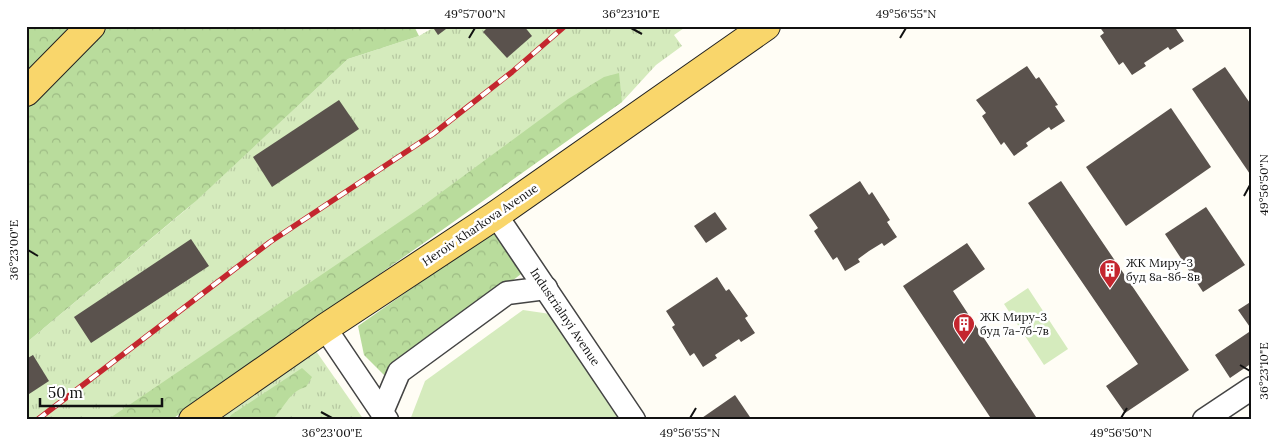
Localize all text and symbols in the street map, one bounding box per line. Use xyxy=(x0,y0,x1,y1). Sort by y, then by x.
text: 49°57'00"N xyxy=(444,6,506,21)
text: 36°23'10"E xyxy=(602,6,660,21)
text: 49°56'55"N xyxy=(876,6,936,21)
text: 49°56'50"N xyxy=(1256,154,1271,216)
street label: Heroiv Kharkova Avenue xyxy=(419,180,541,269)
text: 36°23'00"E xyxy=(6,220,21,280)
place label: ЖК Миру-3 буд 8а-8б-8в xyxy=(1126,255,1200,284)
building icon: ЖК Миру-3 буд 8а-8б-8в xyxy=(1098,258,1122,289)
street label: Industrialnyi Avenue xyxy=(527,265,604,369)
place label: ЖК Миру-3 буд 7а-7б-7в xyxy=(980,309,1049,338)
building icon: ЖК Миру-3 буд 7а-7б-7в xyxy=(952,312,976,343)
text: 36°23'10"E xyxy=(1256,342,1271,400)
scale bar xyxy=(40,376,162,408)
text: 50 m xyxy=(48,383,83,402)
text: 36°23'00"E xyxy=(302,425,362,440)
text: 49°56'55"N xyxy=(660,425,720,440)
text: 49°56'50"N xyxy=(1090,425,1152,440)

